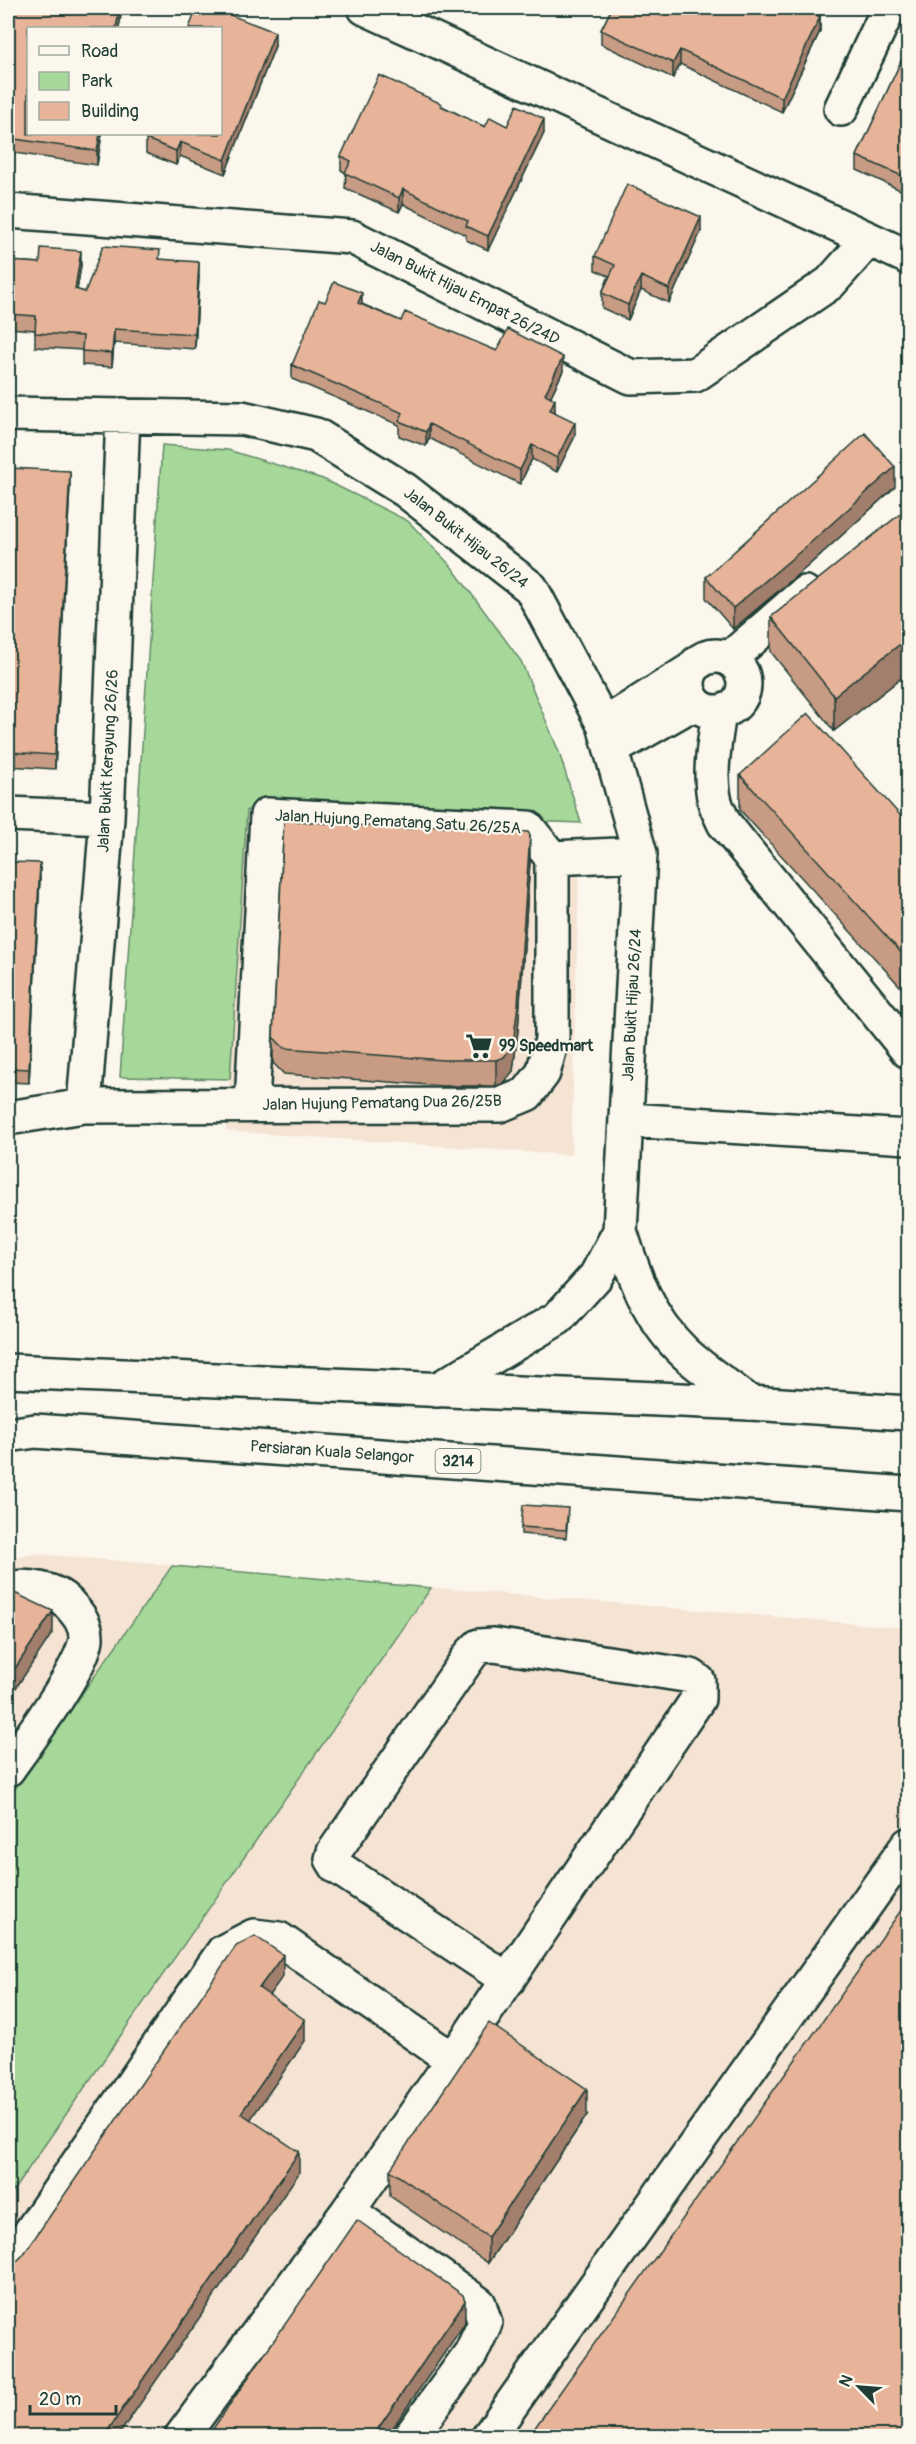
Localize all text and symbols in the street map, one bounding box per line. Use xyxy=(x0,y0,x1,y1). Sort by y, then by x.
legend xyxy=(27,27,222,135)
text: Road xyxy=(81,40,118,63)
text: Park xyxy=(81,70,113,93)
text: Building xyxy=(81,100,139,123)
street label: Jalan Bukit Hijau Empat 26/24D xyxy=(367,236,563,350)
street label: Jalan Bukit Hijau 26/24 xyxy=(400,483,532,593)
street label: Jalan Bukit Kerayung 26/26 xyxy=(93,669,123,853)
street label: Jalan Hujung Pematang Satu 26/25A xyxy=(274,806,522,838)
street label: Jalan Bukit Hijau 26/24 xyxy=(618,928,646,1082)
supermarket icon: 99 Speedmart xyxy=(464,1031,494,1061)
place label: 99 Speedmart xyxy=(499,1036,594,1056)
street label: Jalan Hujung Pematang Dua 26/25B xyxy=(262,1091,502,1115)
street label: Persiaran Kuala Selangor xyxy=(249,1436,415,1468)
road number: 3214 xyxy=(436,1449,480,1473)
north arrow xyxy=(829,2357,889,2417)
text: N xyxy=(835,2372,858,2390)
scale bar xyxy=(30,2378,116,2416)
text: 20 m xyxy=(39,2388,81,2411)

